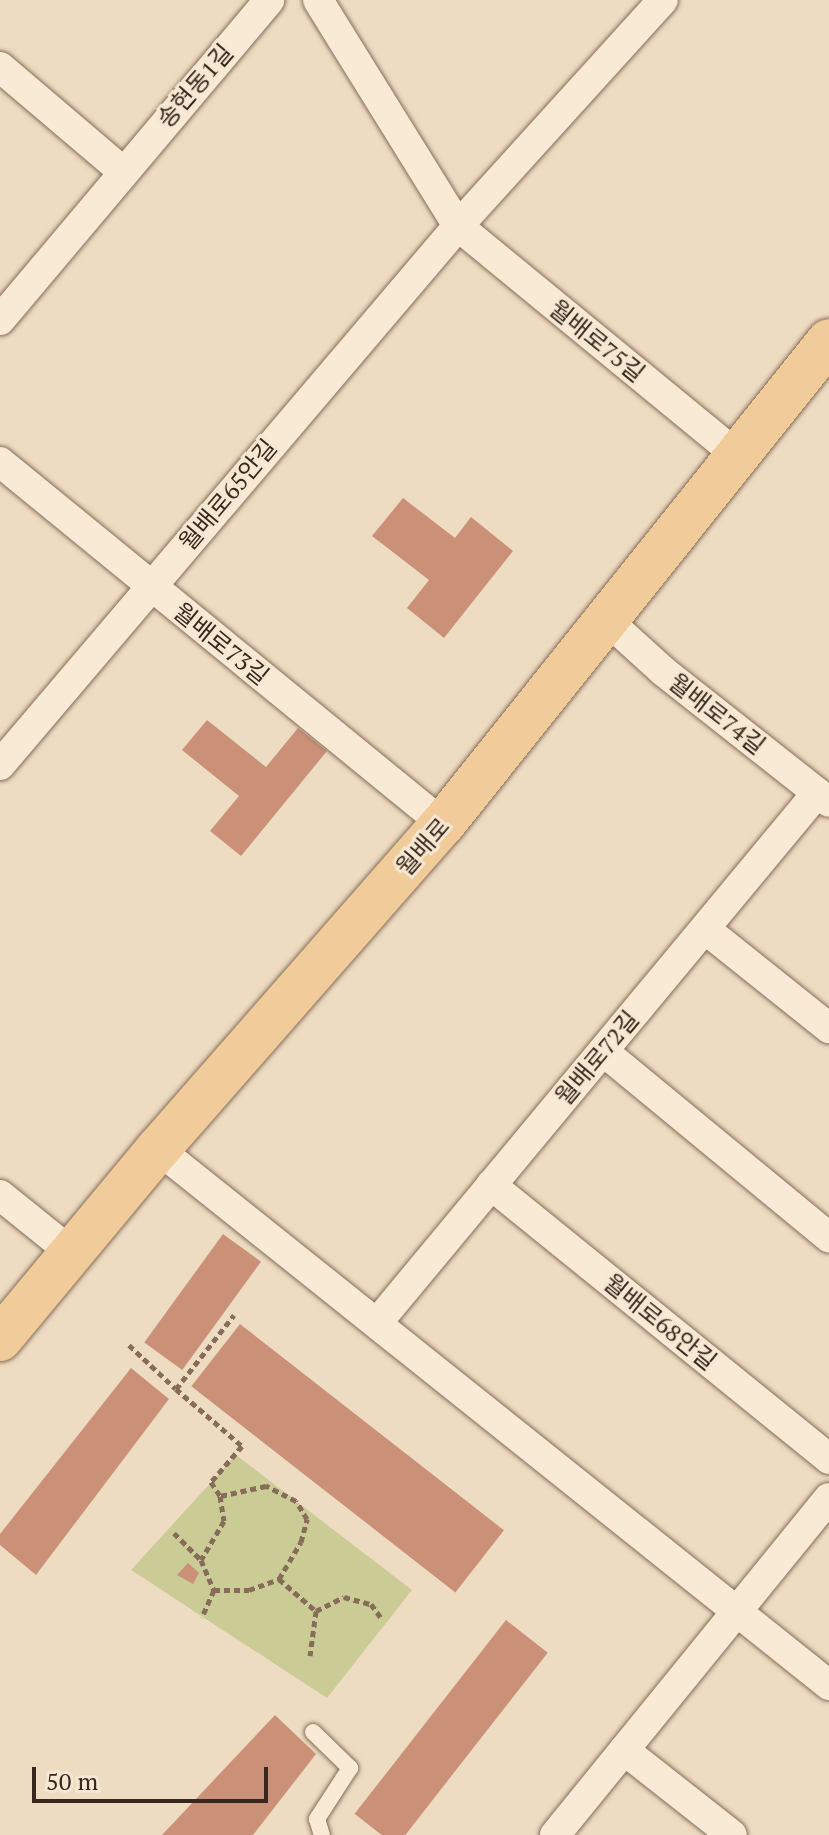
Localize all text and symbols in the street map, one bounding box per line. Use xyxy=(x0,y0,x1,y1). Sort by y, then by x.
street label: 송현동1길 xyxy=(151,38,239,134)
street label: 월배로75길 xyxy=(544,294,650,388)
street label: 월배로65안길 xyxy=(173,434,283,556)
street label: 월배로73길 xyxy=(168,597,274,691)
street label: 월배로74길 xyxy=(663,668,771,760)
street label: 월배로 xyxy=(390,813,456,881)
street label: 월배로72길 xyxy=(549,1005,645,1111)
street label: 월배로68안길 xyxy=(598,1268,722,1376)
scale bar xyxy=(36,1751,272,1801)
text: 50 m xyxy=(46,1765,98,1797)

